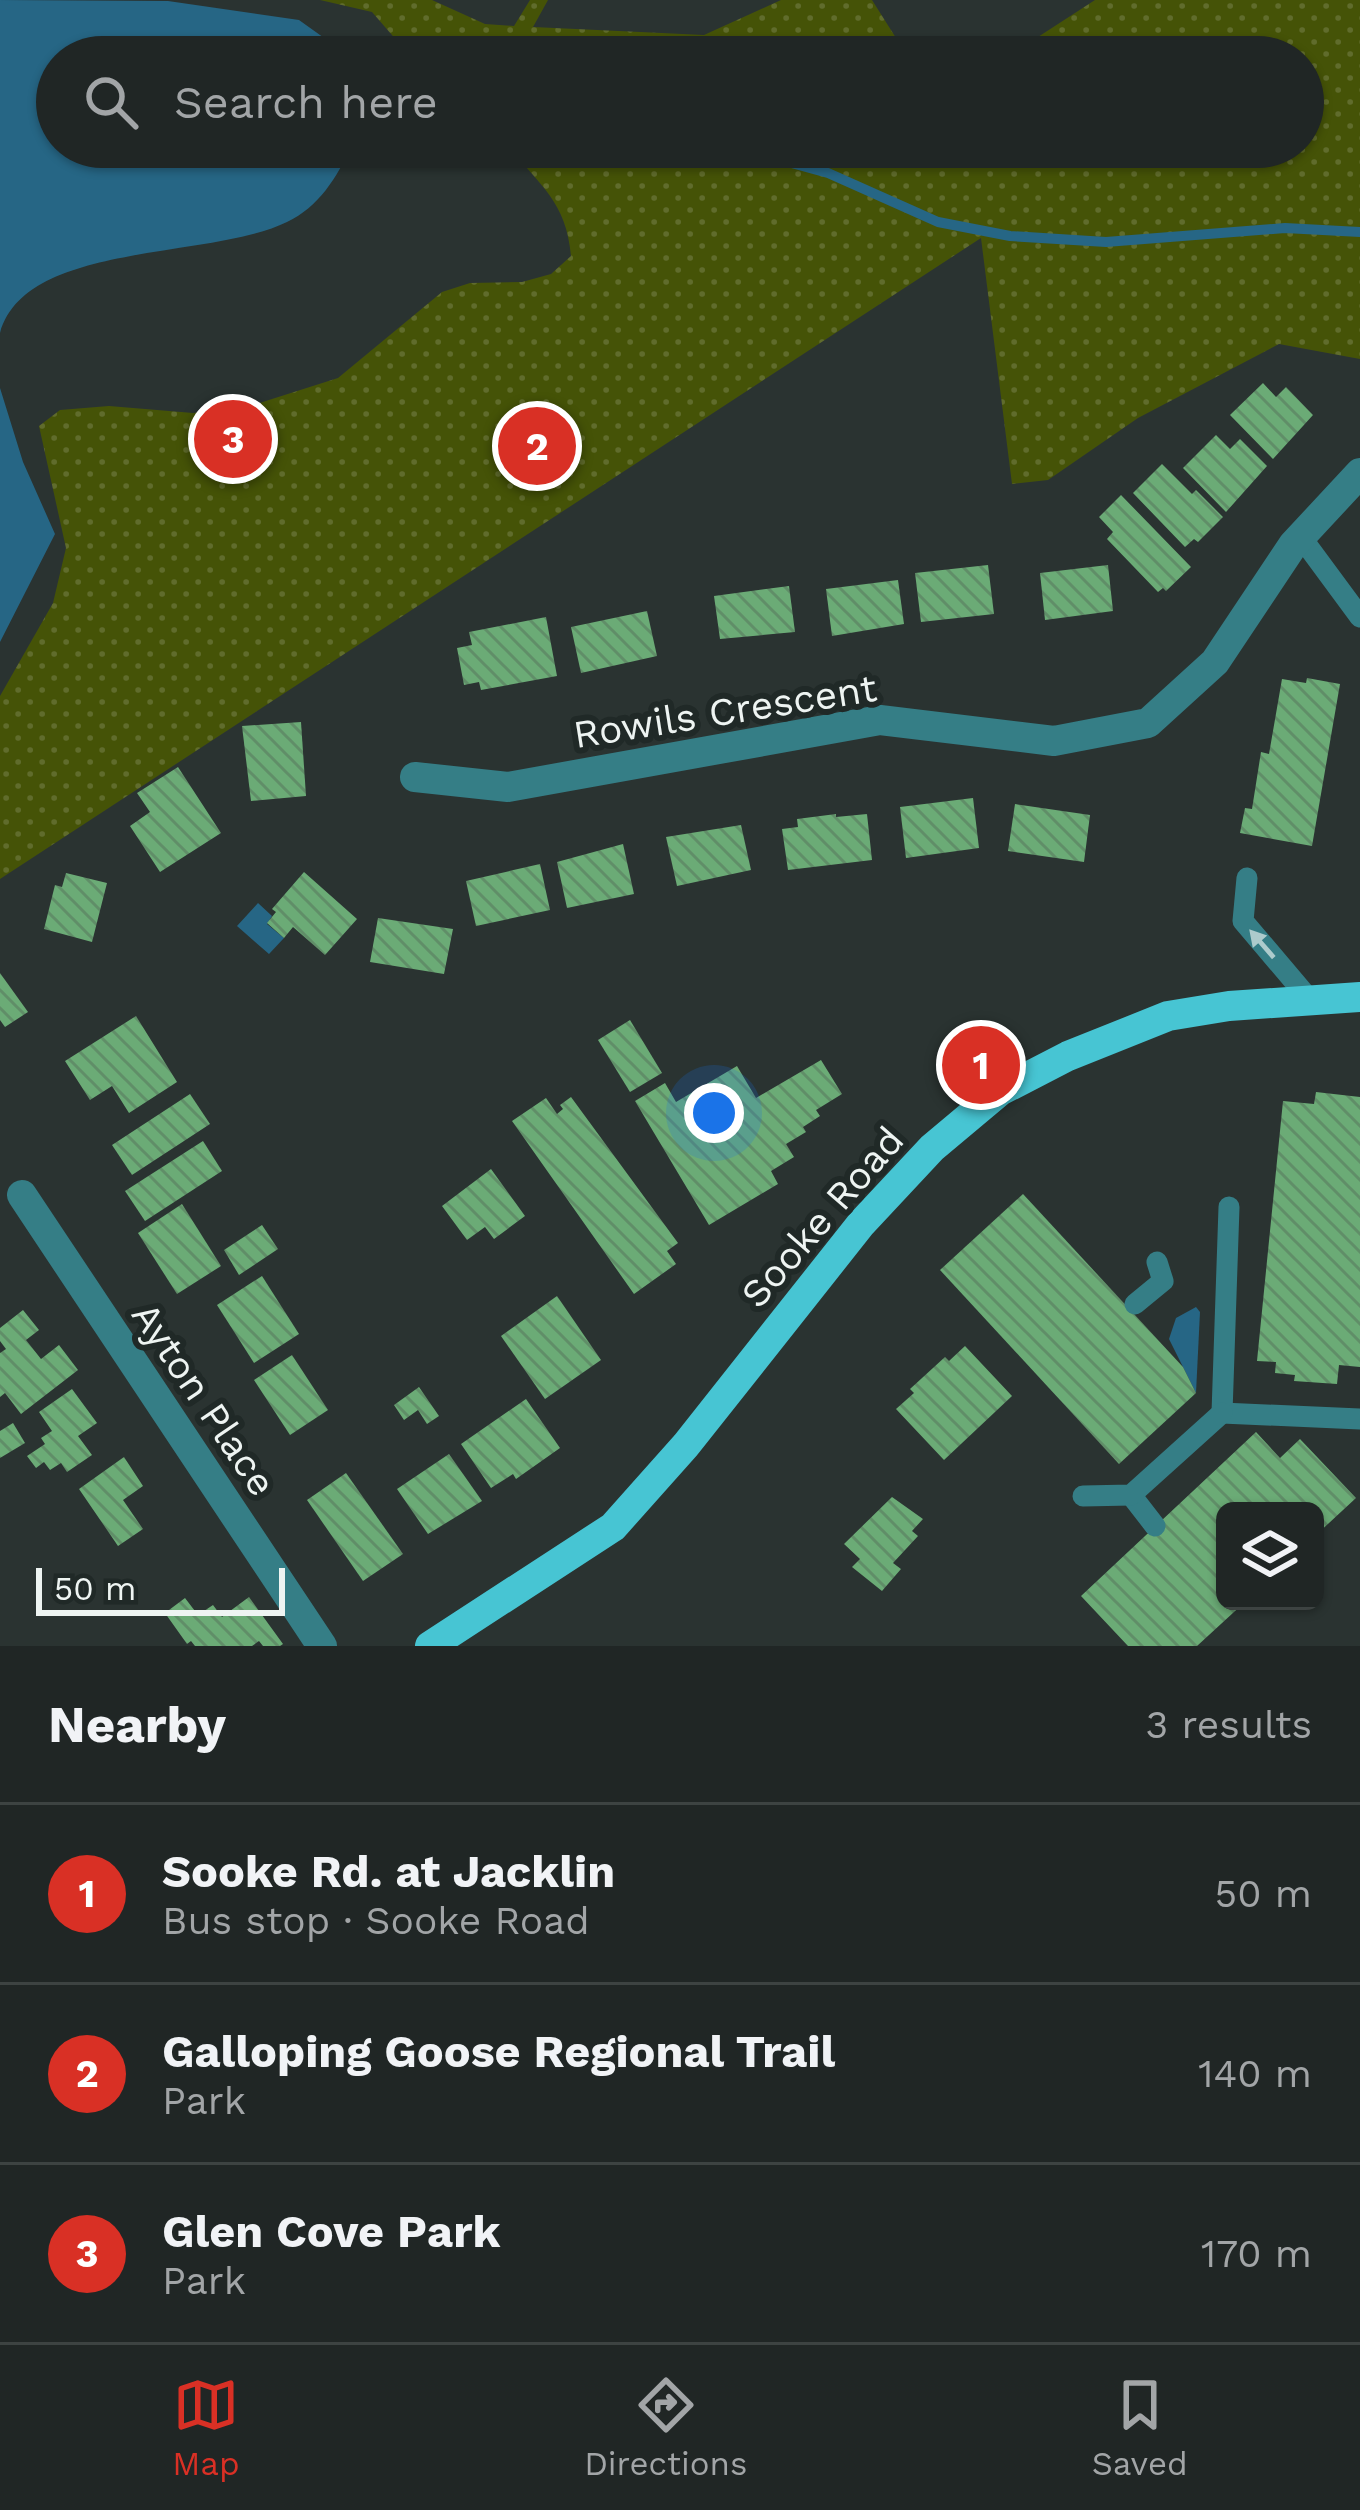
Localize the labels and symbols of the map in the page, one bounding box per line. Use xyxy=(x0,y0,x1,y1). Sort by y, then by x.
pin: 3 xyxy=(194,394,272,484)
pin: 2 xyxy=(498,401,576,491)
street label: Rowils Crescent xyxy=(570,665,880,757)
one-way arrow xyxy=(1249,929,1276,959)
pin: 1 xyxy=(942,1020,1020,1110)
your location xyxy=(684,1083,744,1143)
street label: Sooke Road xyxy=(731,1118,913,1316)
street label: Ayton Place xyxy=(123,1294,285,1504)
scale bar xyxy=(36,1562,285,1615)

